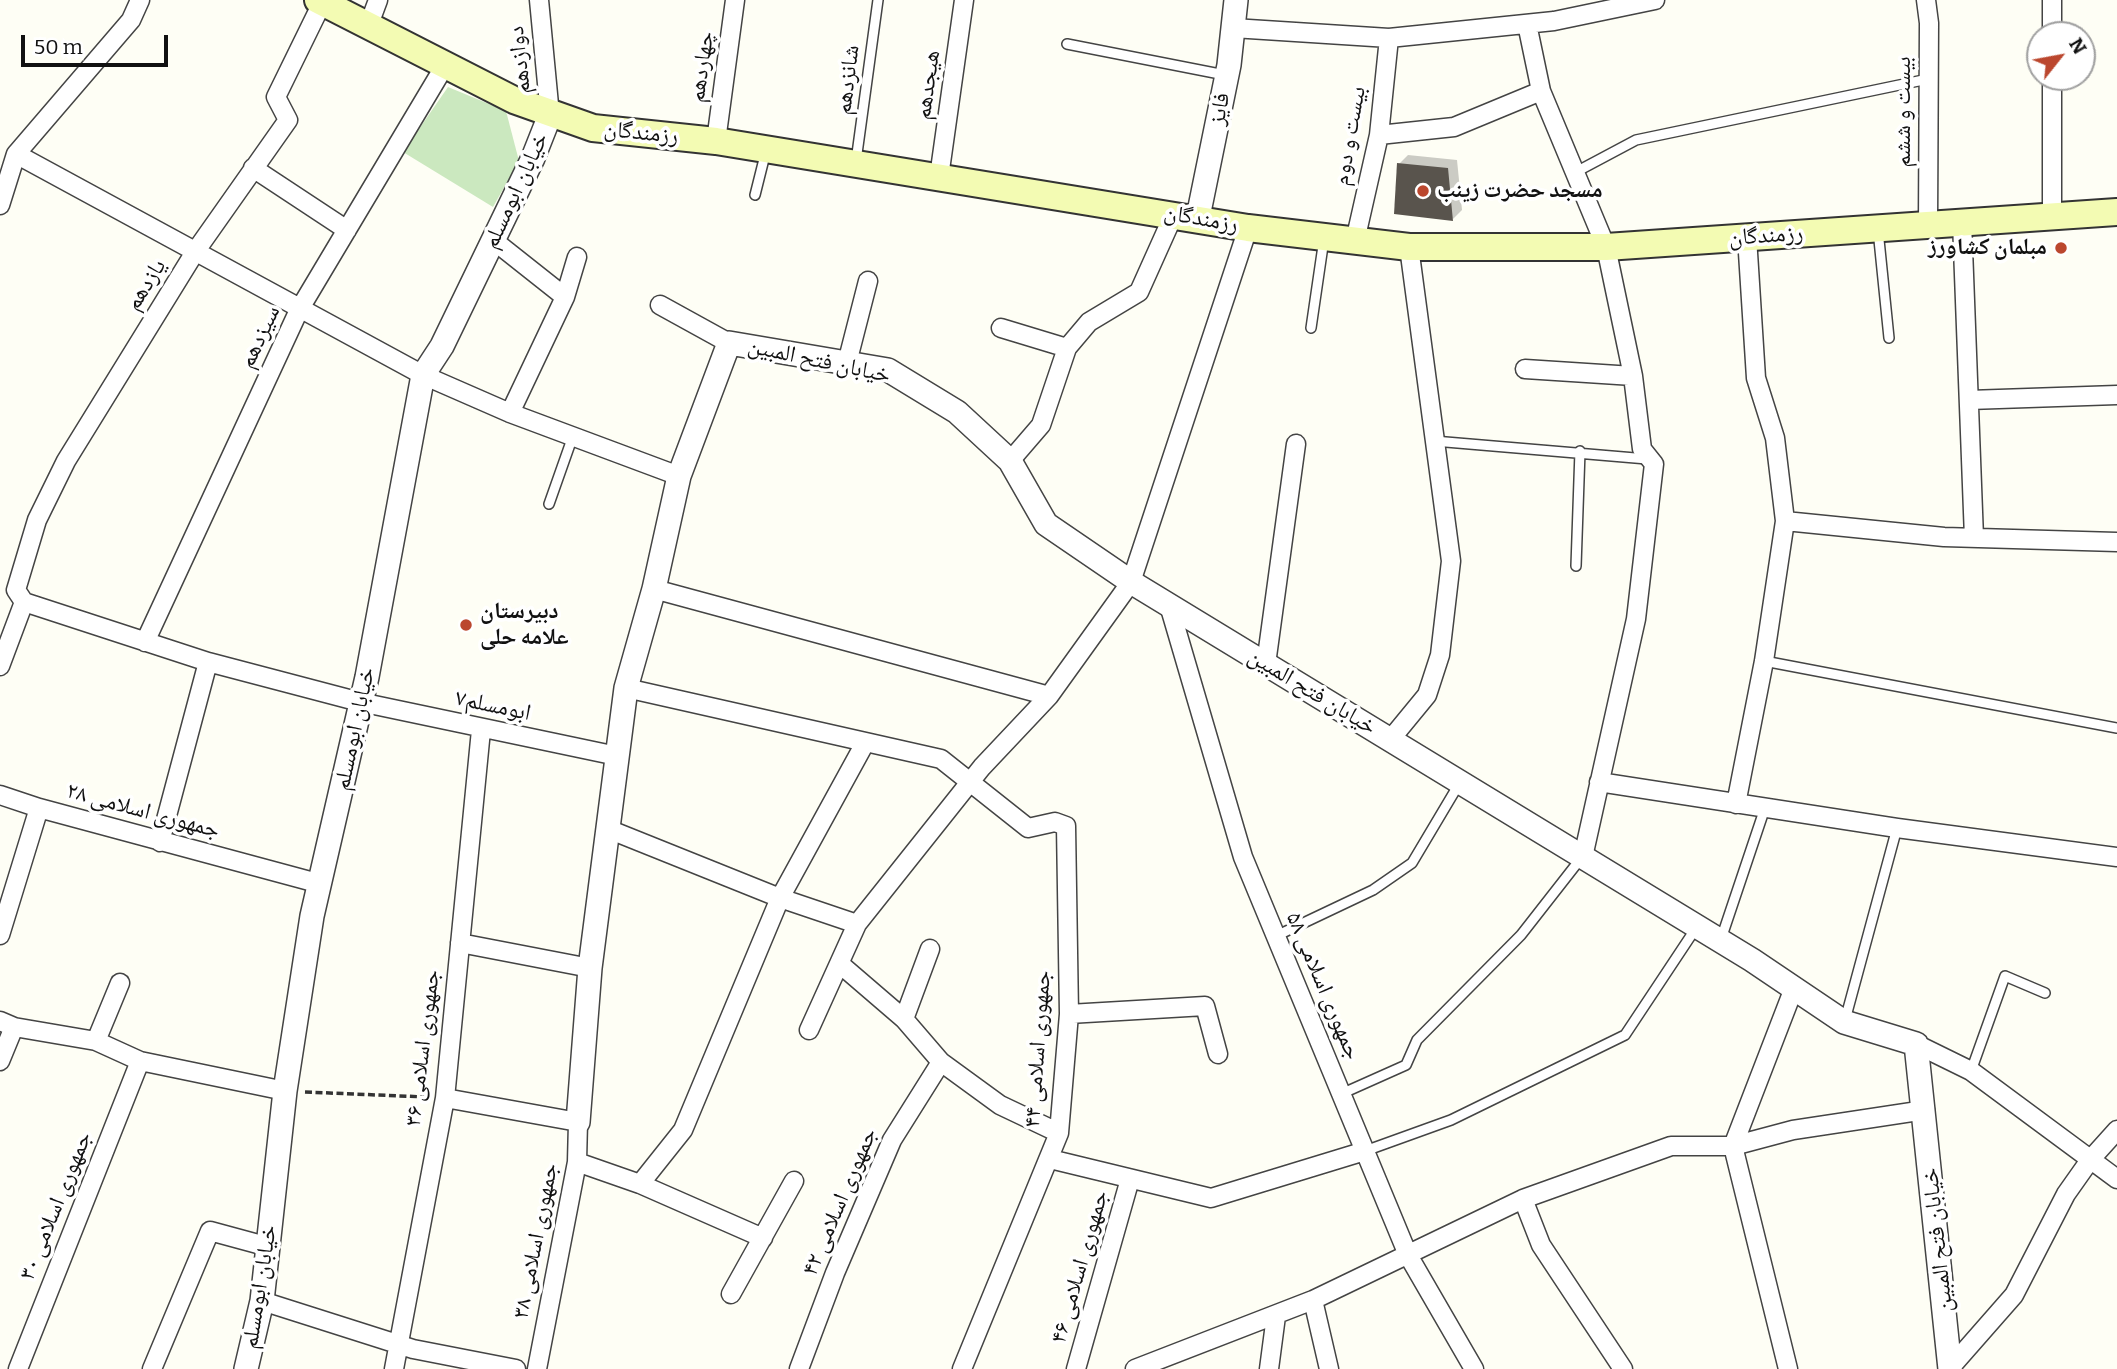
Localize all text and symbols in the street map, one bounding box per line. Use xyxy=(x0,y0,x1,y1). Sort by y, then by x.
scale bar xyxy=(24,21,172,65)
north arrow xyxy=(2026,21,2096,91)
street label: دوازدهم xyxy=(503,25,537,95)
street label: چهاردهم xyxy=(683,30,721,104)
text: 50 m xyxy=(34,34,83,60)
text: N xyxy=(2064,34,2091,58)
street label: شانزدهم xyxy=(830,44,866,116)
street label: هیجدهم xyxy=(909,48,947,122)
street label: بیست و ششم xyxy=(1890,56,1918,168)
street label: بیست و دوم xyxy=(1328,84,1372,188)
street label: فایز xyxy=(1203,90,1237,128)
street label: رزمندگان xyxy=(602,115,680,151)
street label: خیابان ابومسلم xyxy=(477,129,555,253)
place label: مسجد حضرت زینب xyxy=(1437,177,1603,205)
marker: مسجد حضرت زینب xyxy=(1415,183,1431,199)
street label: رزمندگان xyxy=(1162,199,1240,239)
street label: رزمندگان xyxy=(1728,220,1804,252)
place label: مبلمان کشاورز xyxy=(1928,234,2047,262)
marker: مبلمان کشاورز xyxy=(2053,240,2069,256)
street label: یازدهم xyxy=(119,254,173,316)
street label: سیزدهم xyxy=(234,301,286,373)
street label: خیابان فتح المبین xyxy=(745,332,893,390)
place label: دبیرستان علامه حلی xyxy=(480,598,569,652)
marker: دبیرستان علامه حلی xyxy=(458,617,474,633)
street label: خیابان فتح المبین xyxy=(1243,643,1381,741)
street label: خیابان ابومسلم xyxy=(329,665,381,793)
street label: ابومسلم۷ xyxy=(453,685,533,727)
street label: جمهوری اسلامی ۲۸ xyxy=(63,777,223,845)
street label: جمهوری اسلامی ۵۸ xyxy=(1280,908,1366,1064)
street label: جمهوری اسلامی ۳۶ xyxy=(400,968,446,1128)
street label: جمهوری اسلامی ۴۴ xyxy=(1019,969,1057,1129)
street label: جمهوری اسلامی ۴۲ xyxy=(797,1124,883,1280)
street label: جمهوری اسلامی ۳۰ xyxy=(14,1128,98,1284)
street label: جمهوری اسلامی ۳۸ xyxy=(507,1161,565,1321)
street label: خیابان فتح المبین xyxy=(1917,1166,1959,1314)
street label: جمهوری اسلامی ۴۶ xyxy=(1045,1187,1115,1347)
street label: خیابان ابومسلم xyxy=(237,1223,283,1351)

